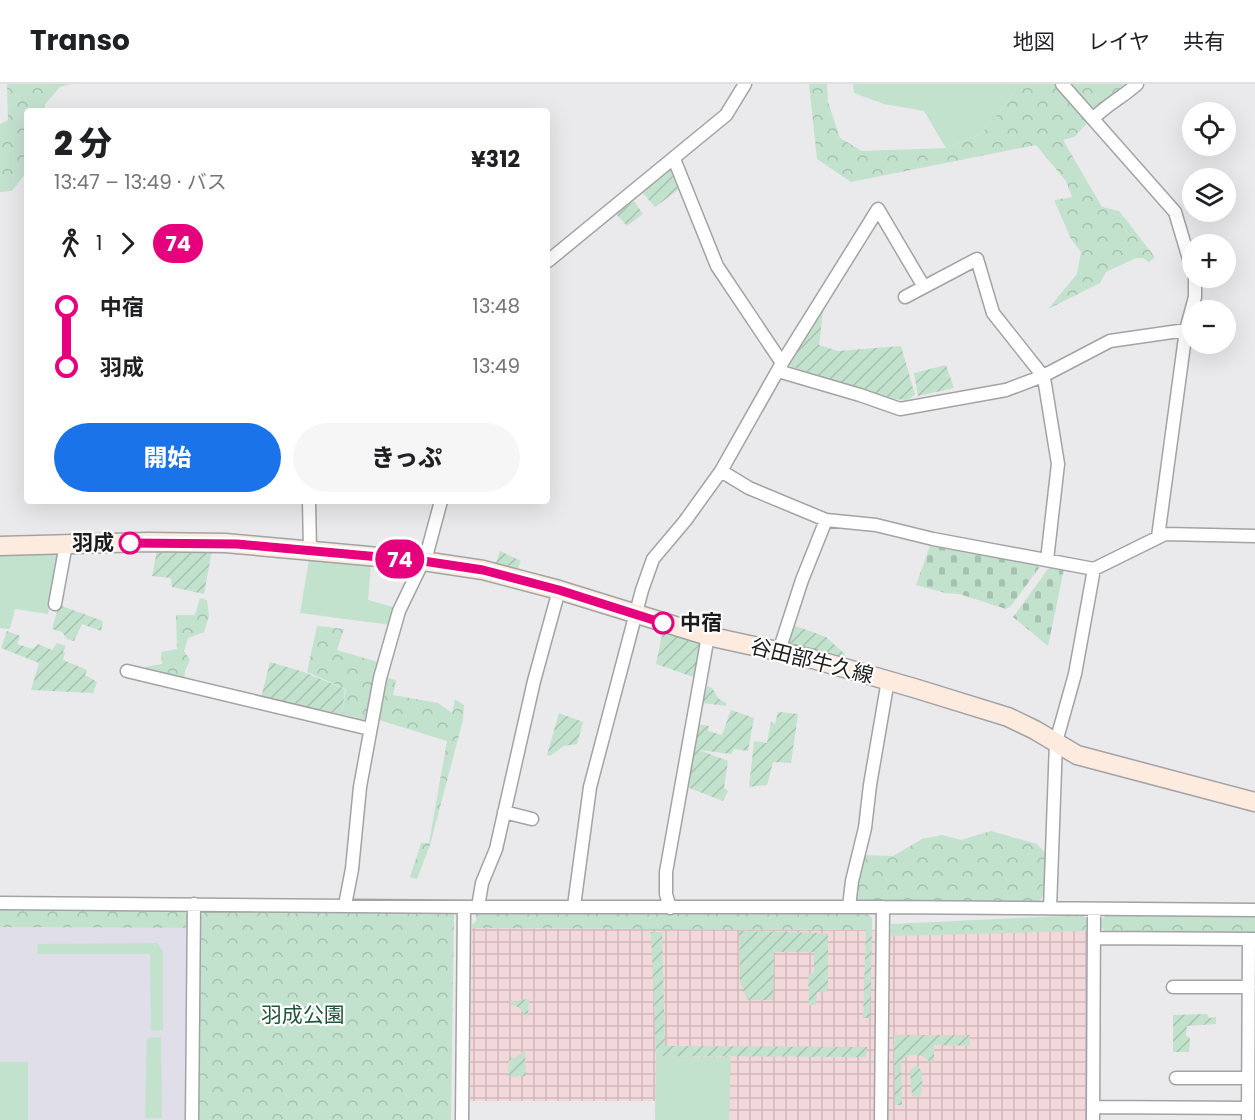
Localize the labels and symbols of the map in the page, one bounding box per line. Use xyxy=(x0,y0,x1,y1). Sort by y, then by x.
place label: 羽成 xyxy=(72,528,114,557)
marker: 羽成 xyxy=(119,532,141,554)
line badge: 74 xyxy=(373,540,427,578)
place label: 中宿 xyxy=(680,608,722,637)
marker: 中宿 xyxy=(652,612,674,634)
street label: 谷田部牛久線 xyxy=(747,631,877,690)
park label: 羽成公園 xyxy=(261,1000,345,1029)

